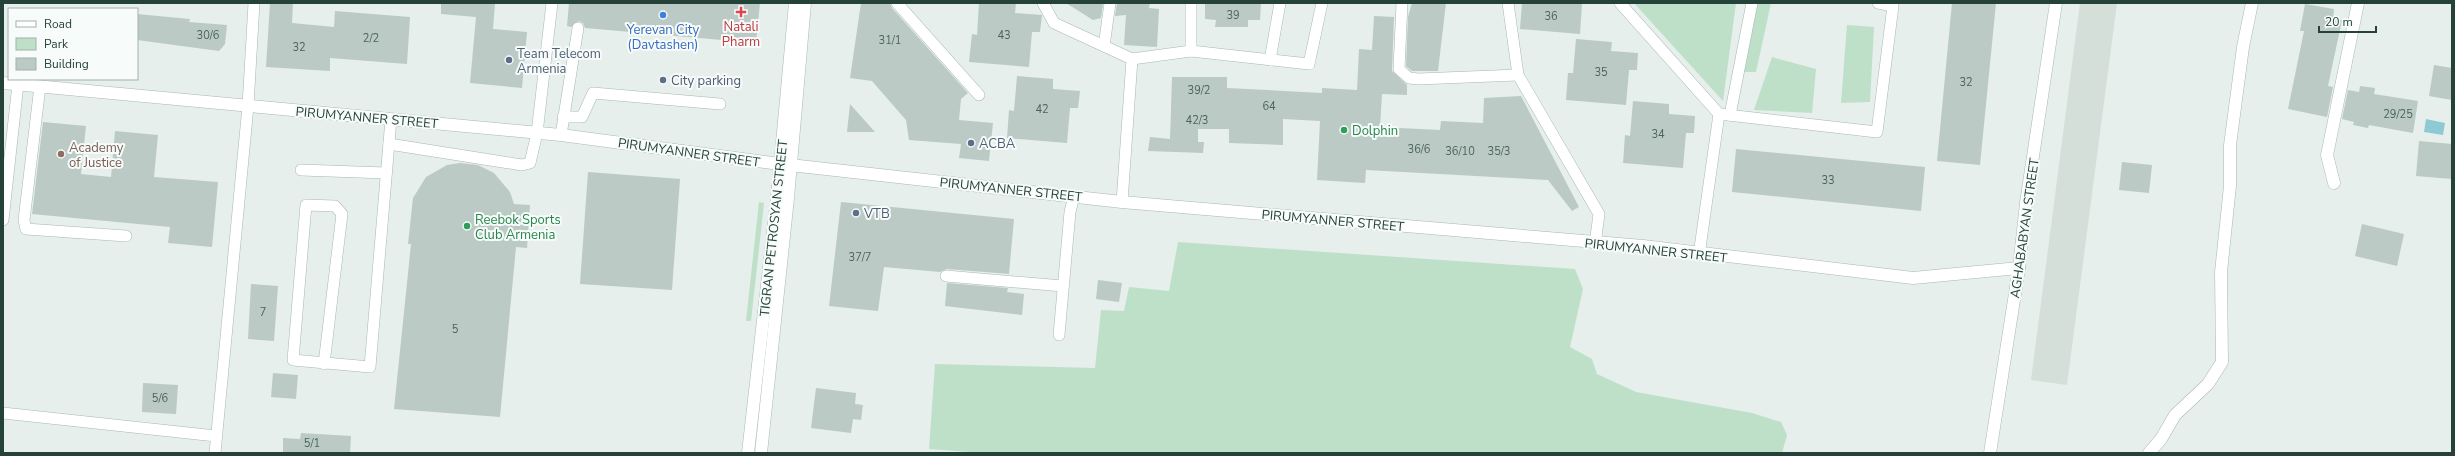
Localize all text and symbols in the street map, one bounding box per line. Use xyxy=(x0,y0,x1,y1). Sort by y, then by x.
marker: Natali Pharm xyxy=(736,7,746,17)
legend xyxy=(8,8,138,80)
house number: 39 xyxy=(1226,8,1240,23)
scale bar xyxy=(2319,8,2376,34)
house number: 36 xyxy=(1544,9,1558,24)
marker: Yerevan City (Davtashen) xyxy=(658,10,668,20)
text: 20 m xyxy=(2325,14,2353,30)
text: Road xyxy=(44,16,72,32)
place label: Natali Pharm xyxy=(722,18,760,51)
place label: Yerevan City (Davtashen) xyxy=(626,21,699,54)
house number: 30/6 xyxy=(197,28,220,43)
house number: 43 xyxy=(997,28,1011,43)
house number: 2/2 xyxy=(363,31,379,46)
house number: 31/1 xyxy=(879,33,901,48)
text: Park xyxy=(44,36,69,52)
house number: 32 xyxy=(292,40,306,55)
place label: Team Telecom Armenia xyxy=(517,45,601,78)
marker: Team Telecom Armenia xyxy=(504,55,514,65)
text: Building xyxy=(44,56,89,72)
house number: 35 xyxy=(1594,65,1608,80)
place label: City parking xyxy=(671,72,741,90)
marker: City parking xyxy=(658,75,668,85)
house number: 32 xyxy=(1959,75,1973,90)
house number: 39/2 xyxy=(1188,83,1210,98)
house number: 64 xyxy=(1262,99,1276,114)
house number: 42 xyxy=(1035,102,1049,117)
street label: PIRUMYANNER STREET xyxy=(295,103,439,133)
house number: 29/25 xyxy=(2383,107,2413,122)
house number: 42/3 xyxy=(1186,113,1208,128)
place label: Dolphin xyxy=(1352,122,1398,140)
marker: Dolphin xyxy=(1339,125,1349,135)
house number: 34 xyxy=(1651,127,1665,142)
street label: PIRUMYANNER STREET xyxy=(617,134,761,172)
place label: ACBA xyxy=(979,135,1016,153)
marker: ACBA xyxy=(966,138,976,148)
place label: Academy of Justice xyxy=(69,139,124,172)
street label: TIGRAN PETROSYAN STREET xyxy=(756,139,792,318)
house number: 36/6 xyxy=(1408,142,1431,157)
house number: 36/10 xyxy=(1445,144,1475,159)
house number: 35/3 xyxy=(1488,144,1510,159)
marker: Academy of Justice xyxy=(56,149,66,159)
street label: AGHABABYAN STREET xyxy=(2006,157,2044,299)
house number: 33 xyxy=(1821,173,1835,188)
street label: PIRUMYANNER STREET xyxy=(939,174,1083,206)
place label: VTB xyxy=(863,205,890,223)
street label: PIRUMYANNER STREET xyxy=(1261,206,1405,236)
marker: VTB xyxy=(851,208,861,218)
place label: Reebok Sports Club Armenia xyxy=(475,211,561,244)
marker: Reebok Sports Club Armenia xyxy=(462,221,472,231)
street label: PIRUMYANNER STREET xyxy=(1584,235,1728,267)
house number: 37/7 xyxy=(849,250,871,265)
house number: 7 xyxy=(260,305,266,320)
house number: 5 xyxy=(452,322,459,337)
house number: 5/6 xyxy=(152,391,169,406)
house number: 5/1 xyxy=(304,436,320,451)

